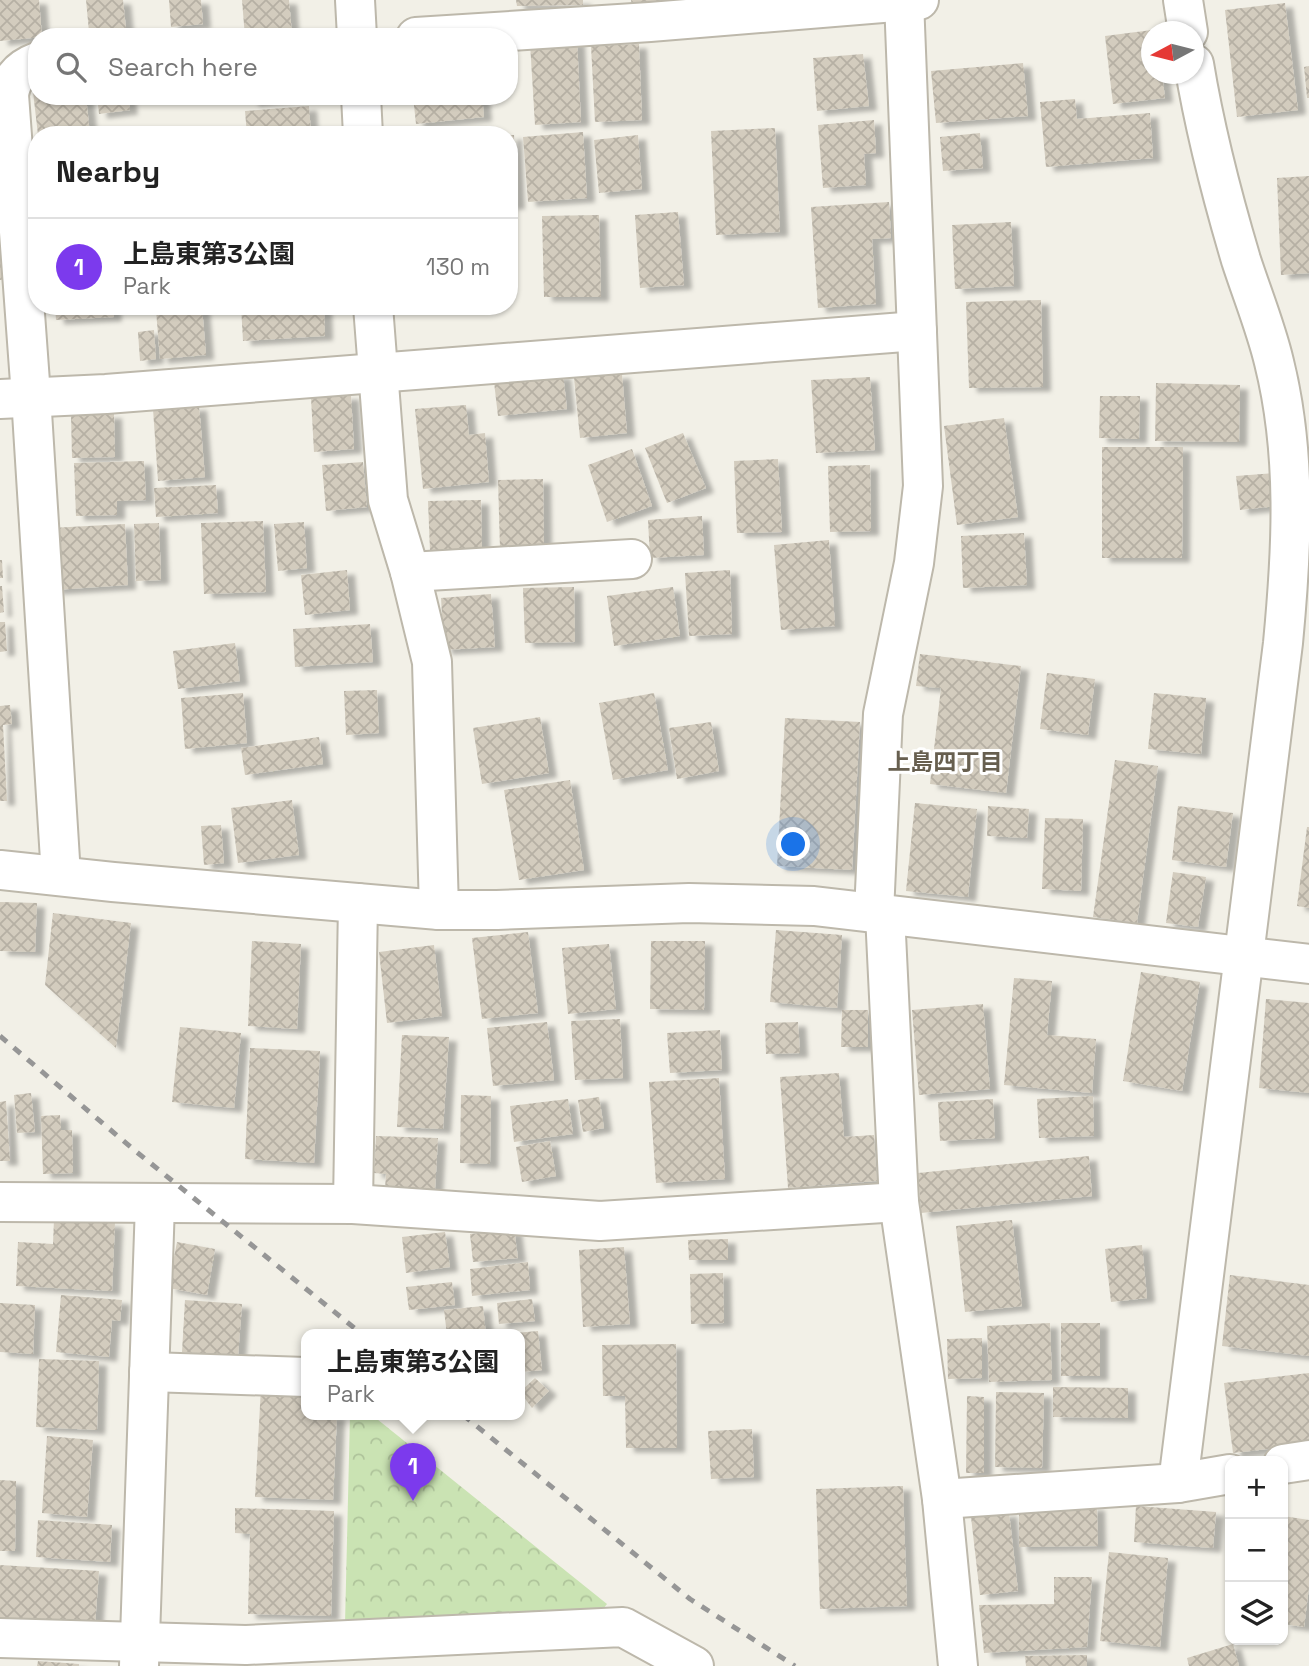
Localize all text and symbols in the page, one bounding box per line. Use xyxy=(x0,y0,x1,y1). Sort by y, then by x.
north arrow xyxy=(1141,21,1204,84)
search box xyxy=(28,28,518,105)
icon: search xyxy=(52,48,90,86)
text: Search here xyxy=(108,50,258,84)
text: Nearby xyxy=(56,152,160,191)
text: 上島東第3公園 xyxy=(123,237,295,271)
text: 1 xyxy=(74,252,84,282)
text: 130 m xyxy=(426,252,490,282)
text: Park xyxy=(123,271,171,301)
district label: 上島四丁目 xyxy=(888,747,1003,777)
your location xyxy=(776,827,810,861)
popup xyxy=(301,1329,525,1420)
text: 上島東第3公園 xyxy=(327,1345,499,1379)
text: Park xyxy=(327,1379,375,1409)
pin: 1 xyxy=(390,1443,436,1501)
map controls xyxy=(1225,1456,1288,1645)
button: + xyxy=(1225,1456,1288,1519)
button: − xyxy=(1225,1519,1288,1582)
button: layers xyxy=(1225,1582,1288,1645)

